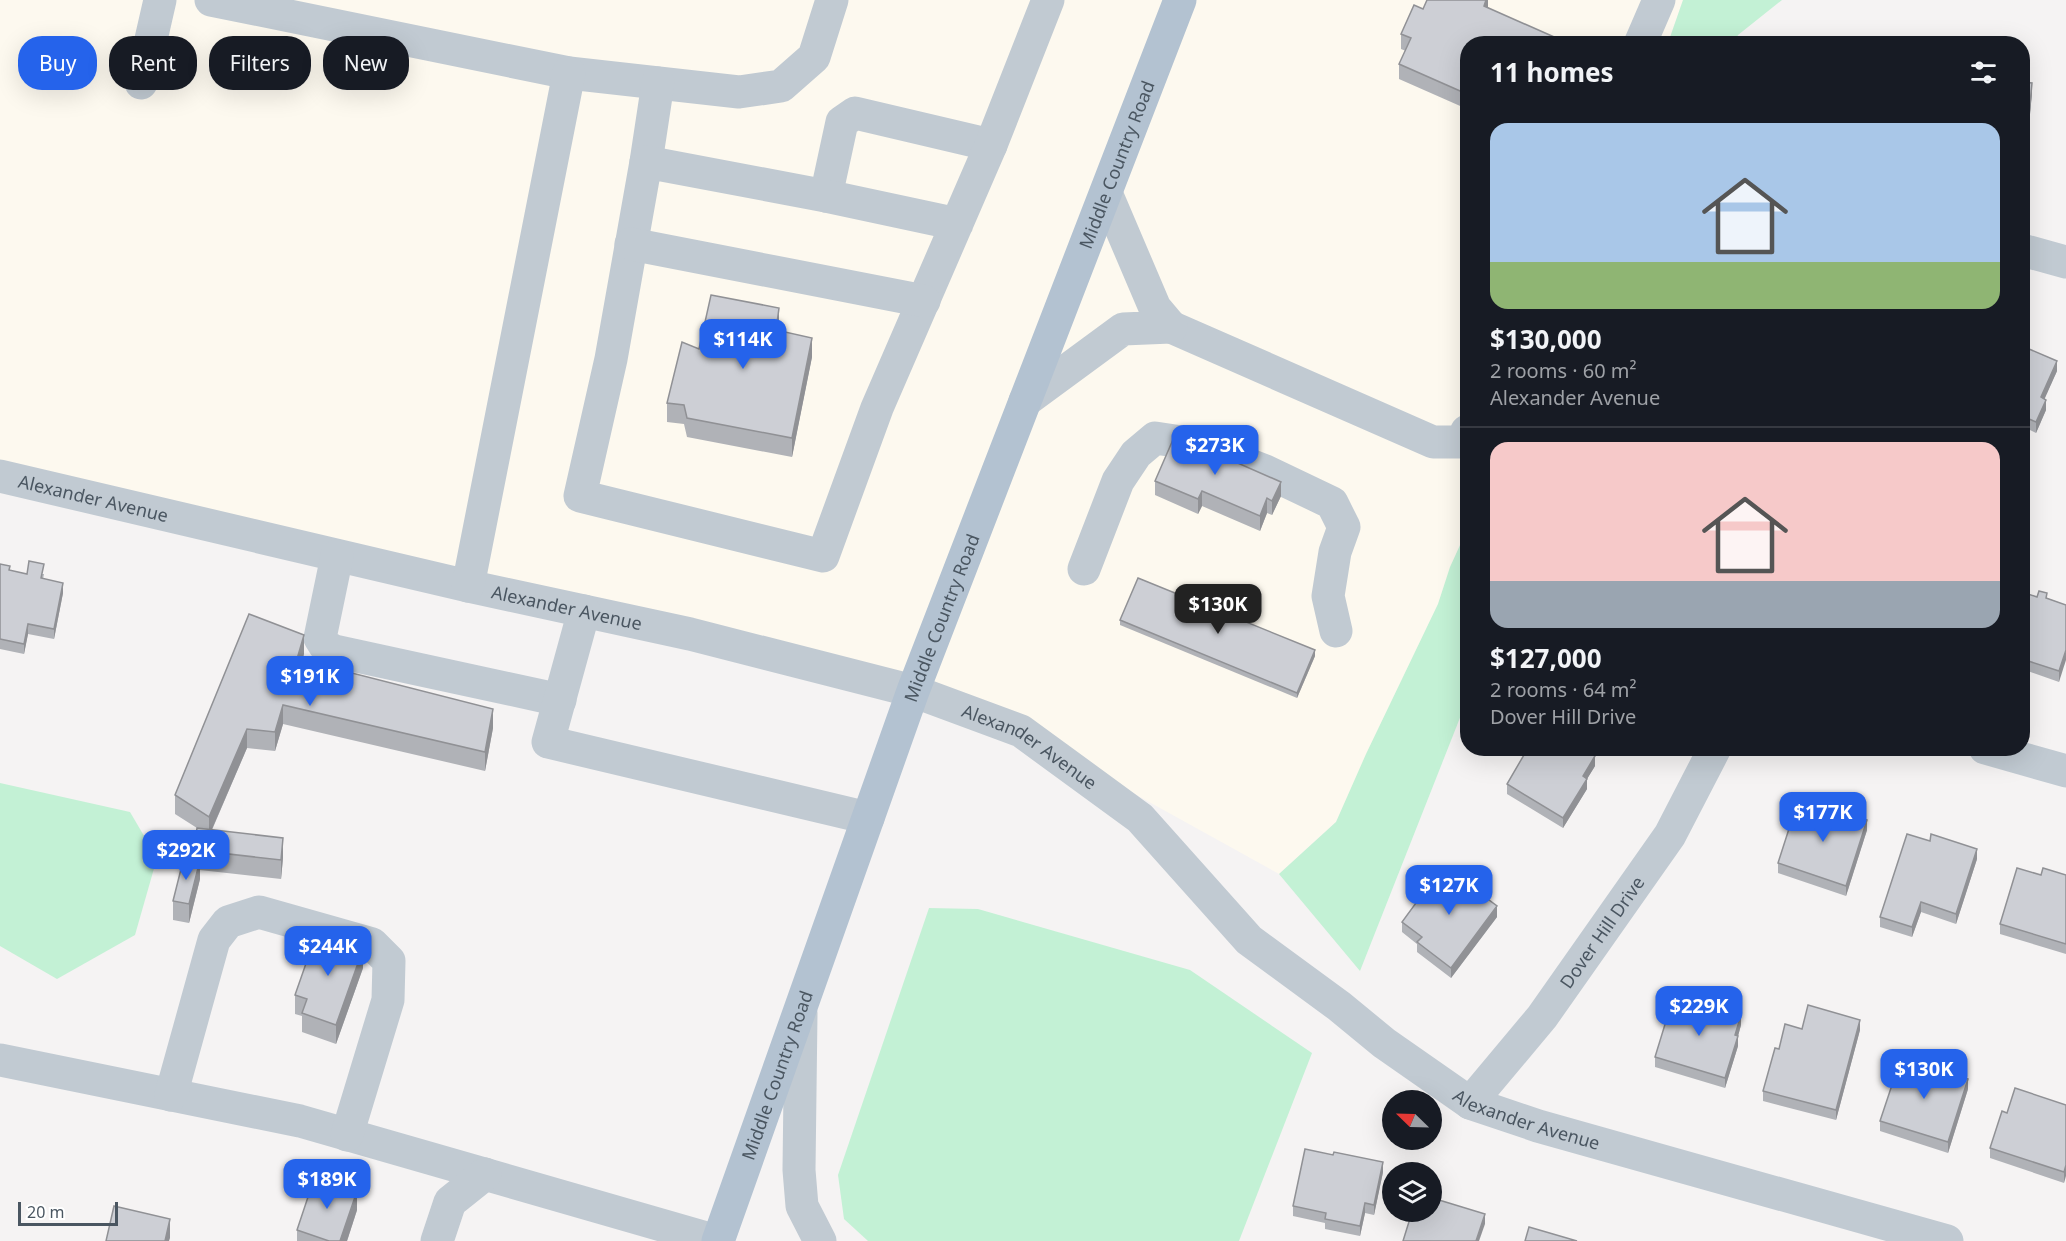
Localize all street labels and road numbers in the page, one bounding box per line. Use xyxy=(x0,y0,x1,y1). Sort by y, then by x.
street label: Middle Country Road xyxy=(1073,77,1160,252)
street label: Alexander Avenue xyxy=(16,469,171,527)
street label: Middle Country Road xyxy=(898,530,985,705)
street label: Alexander Avenue xyxy=(489,579,644,635)
street label: Alexander Avenue xyxy=(959,698,1102,795)
street label: Dover Hill Drive xyxy=(1554,871,1649,993)
street label: Middle Country Road xyxy=(736,987,818,1163)
street label: Alexander Avenue xyxy=(1449,1083,1603,1155)

